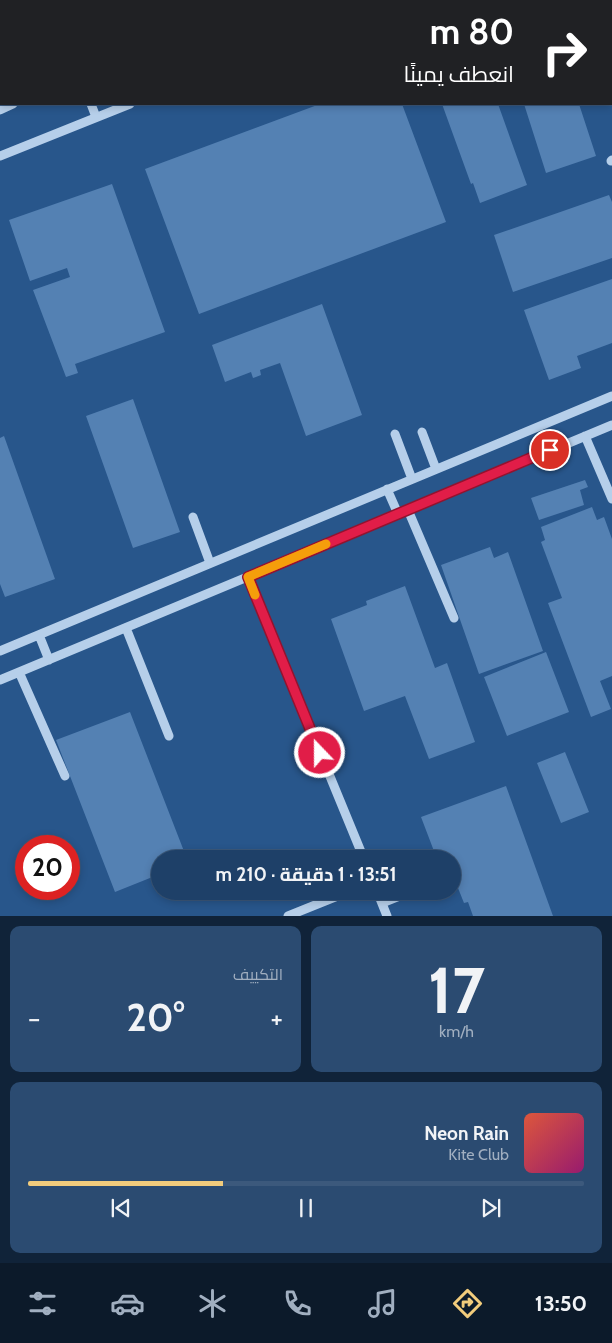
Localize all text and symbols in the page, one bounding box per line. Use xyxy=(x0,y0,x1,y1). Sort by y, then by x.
text: 80 m xyxy=(430,10,514,53)
icon: right xyxy=(532,20,597,85)
text: انعطف يمينًا xyxy=(403,61,514,88)
pin xyxy=(529,429,571,471)
icon: arrive xyxy=(536,436,564,464)
position arrow xyxy=(293,726,345,778)
speed limit sign: 20 xyxy=(15,835,80,900)
text: 13:51 · 1 دقيقة · 210 m xyxy=(216,863,396,886)
text: 17 xyxy=(428,950,485,1029)
text: التكييف xyxy=(233,965,283,984)
text: 20° xyxy=(127,994,184,1041)
text: − xyxy=(28,1001,40,1035)
text: + xyxy=(271,1001,283,1035)
text: km/h xyxy=(439,1022,474,1041)
text: Neon Rain xyxy=(424,1122,509,1145)
text: Kite Club xyxy=(448,1145,509,1164)
icon: previous xyxy=(107,1194,135,1222)
icon: pause xyxy=(292,1194,320,1222)
icon: next xyxy=(477,1194,505,1222)
icon: filters xyxy=(25,1286,60,1321)
icon: car xyxy=(110,1286,145,1321)
icon: climate xyxy=(195,1286,230,1321)
icon: phone xyxy=(280,1286,315,1321)
icon: music xyxy=(365,1286,400,1321)
icon: directions xyxy=(450,1286,485,1321)
text: 13:50 xyxy=(535,1290,587,1317)

